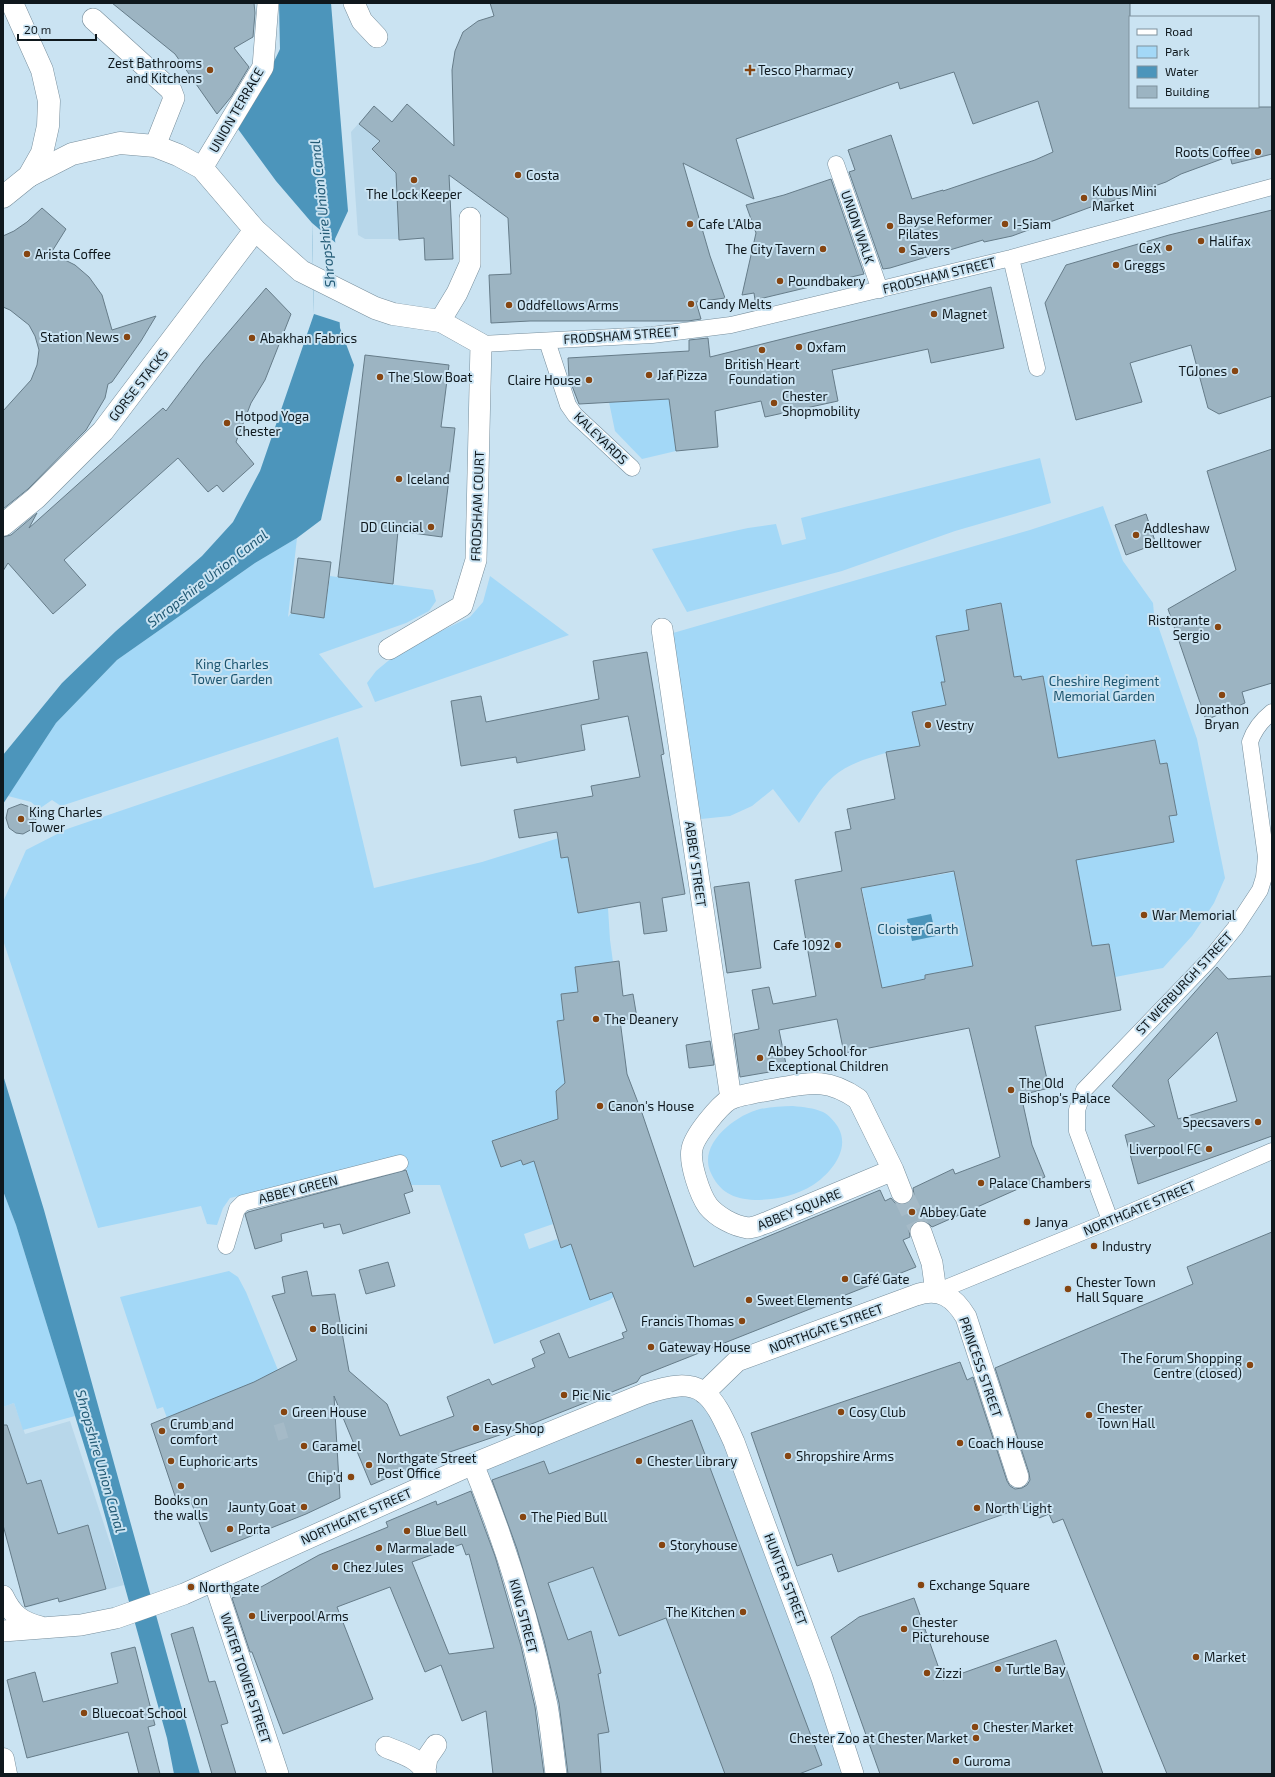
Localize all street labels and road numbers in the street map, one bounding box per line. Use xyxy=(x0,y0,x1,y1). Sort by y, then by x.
street label: UNION TERRACE xyxy=(205,65,267,155)
street label: UNION WALK xyxy=(838,188,878,266)
street label: FRODSHAM STREET xyxy=(881,253,998,297)
street label: FRODSHAM STREET xyxy=(563,323,680,347)
street label: GORSE STACKS xyxy=(105,346,171,424)
street label: KALEYARDS xyxy=(571,408,631,468)
street label: FRODSHAM COURT xyxy=(467,450,487,562)
street label: ABBEY STREET xyxy=(682,820,710,908)
street label: ST WERBURGH STREET xyxy=(1132,928,1236,1038)
street label: ABBEY GREEN xyxy=(257,1171,339,1207)
street label: NORTHGATE STREET xyxy=(1081,1177,1198,1239)
street label: ABBEY SQUARE xyxy=(755,1185,843,1233)
street label: NORTHGATE STREET xyxy=(767,1300,886,1356)
street label: PRINCESS STREET xyxy=(956,1315,1006,1420)
street label: NORTHGATE STREET xyxy=(298,1484,415,1548)
street label: HUNTER STREET xyxy=(761,1531,811,1628)
street label: KING STREET xyxy=(506,1577,542,1655)
street label: WATER TOWER STREET xyxy=(217,1611,275,1746)

